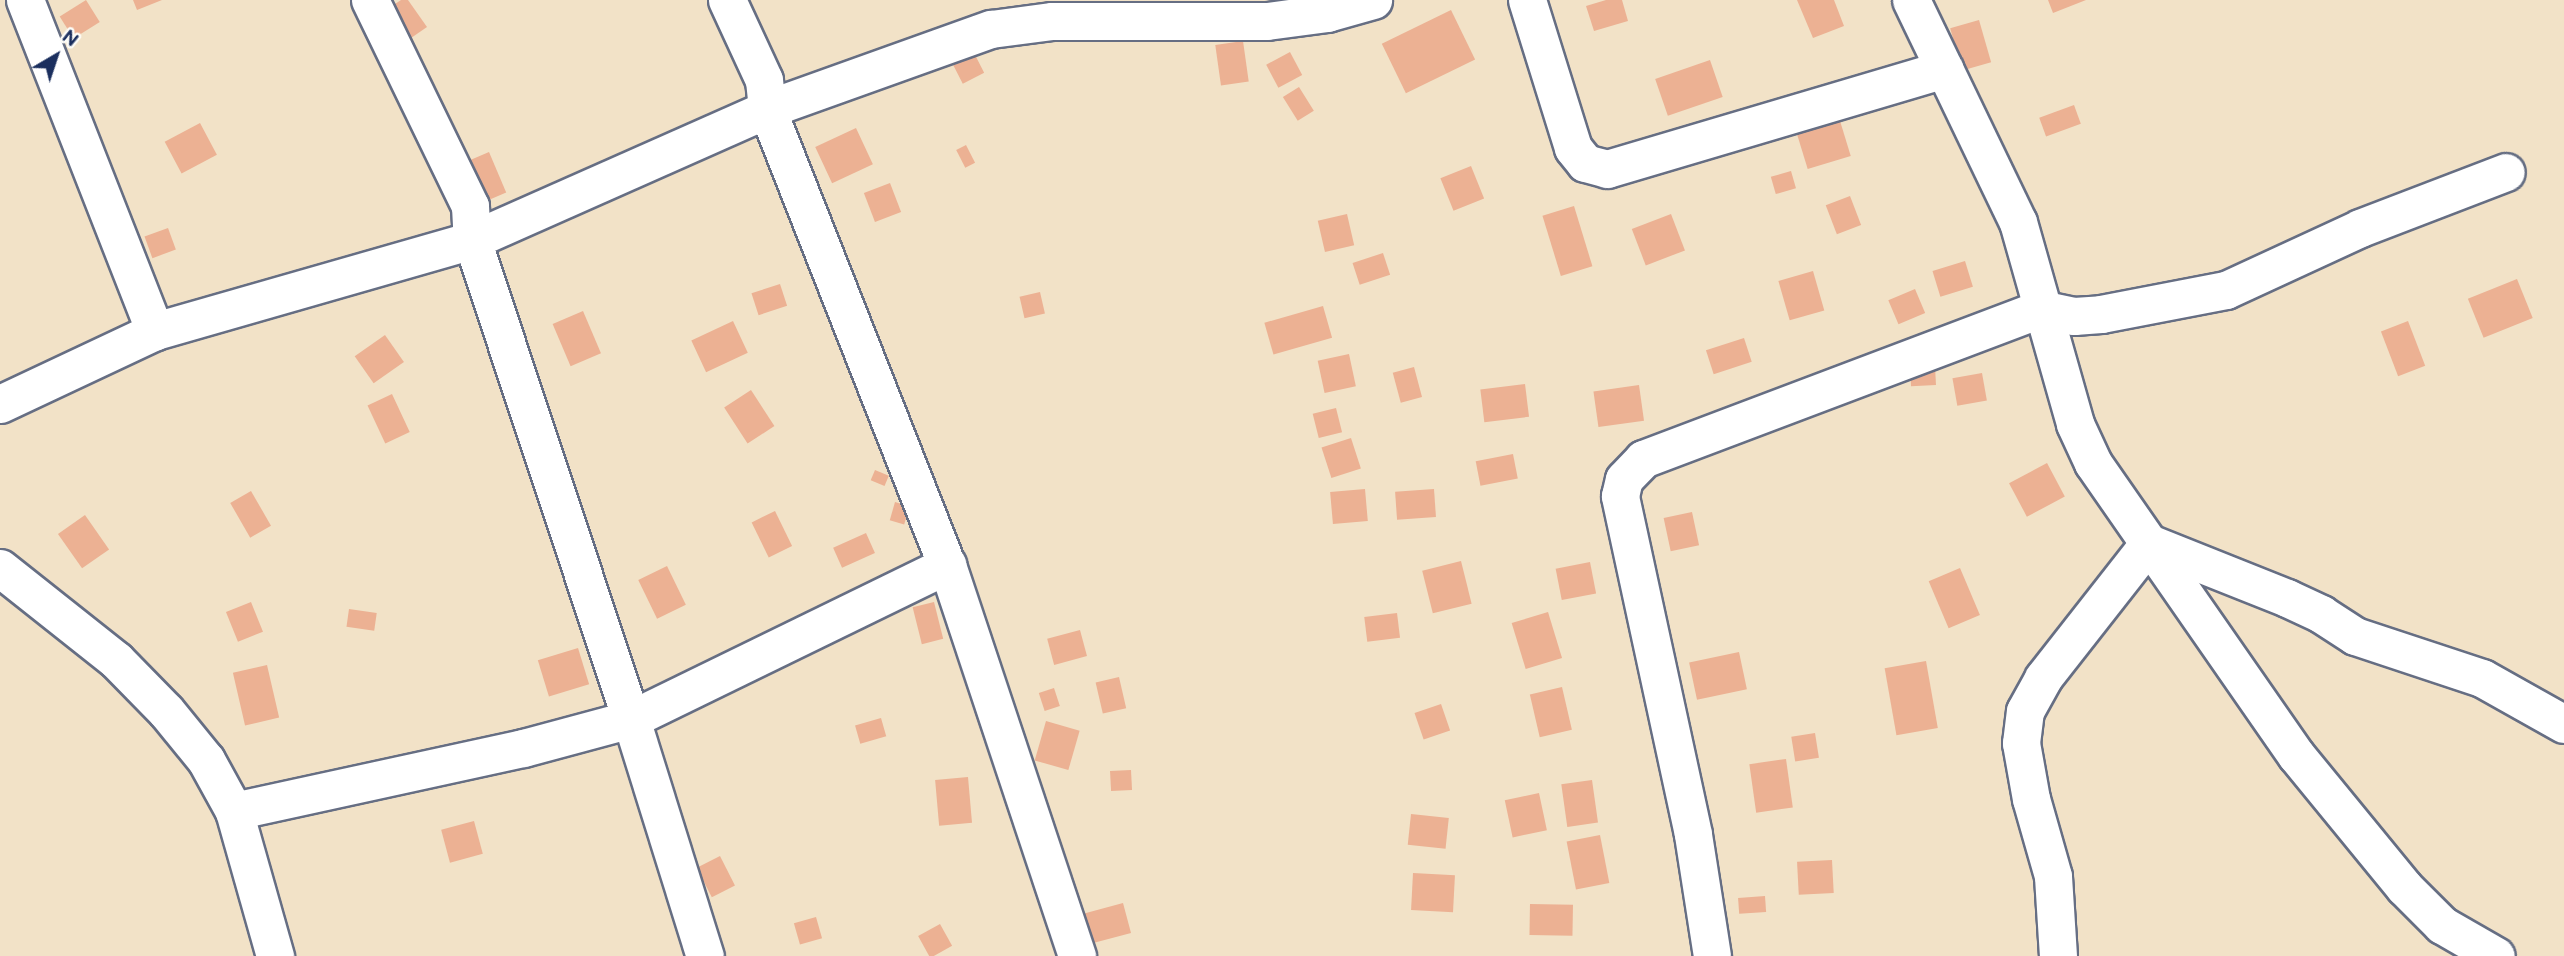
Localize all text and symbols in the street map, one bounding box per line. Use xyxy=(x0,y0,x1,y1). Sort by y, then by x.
north arrow xyxy=(21,21,91,91)
text: N xyxy=(57,26,82,53)

